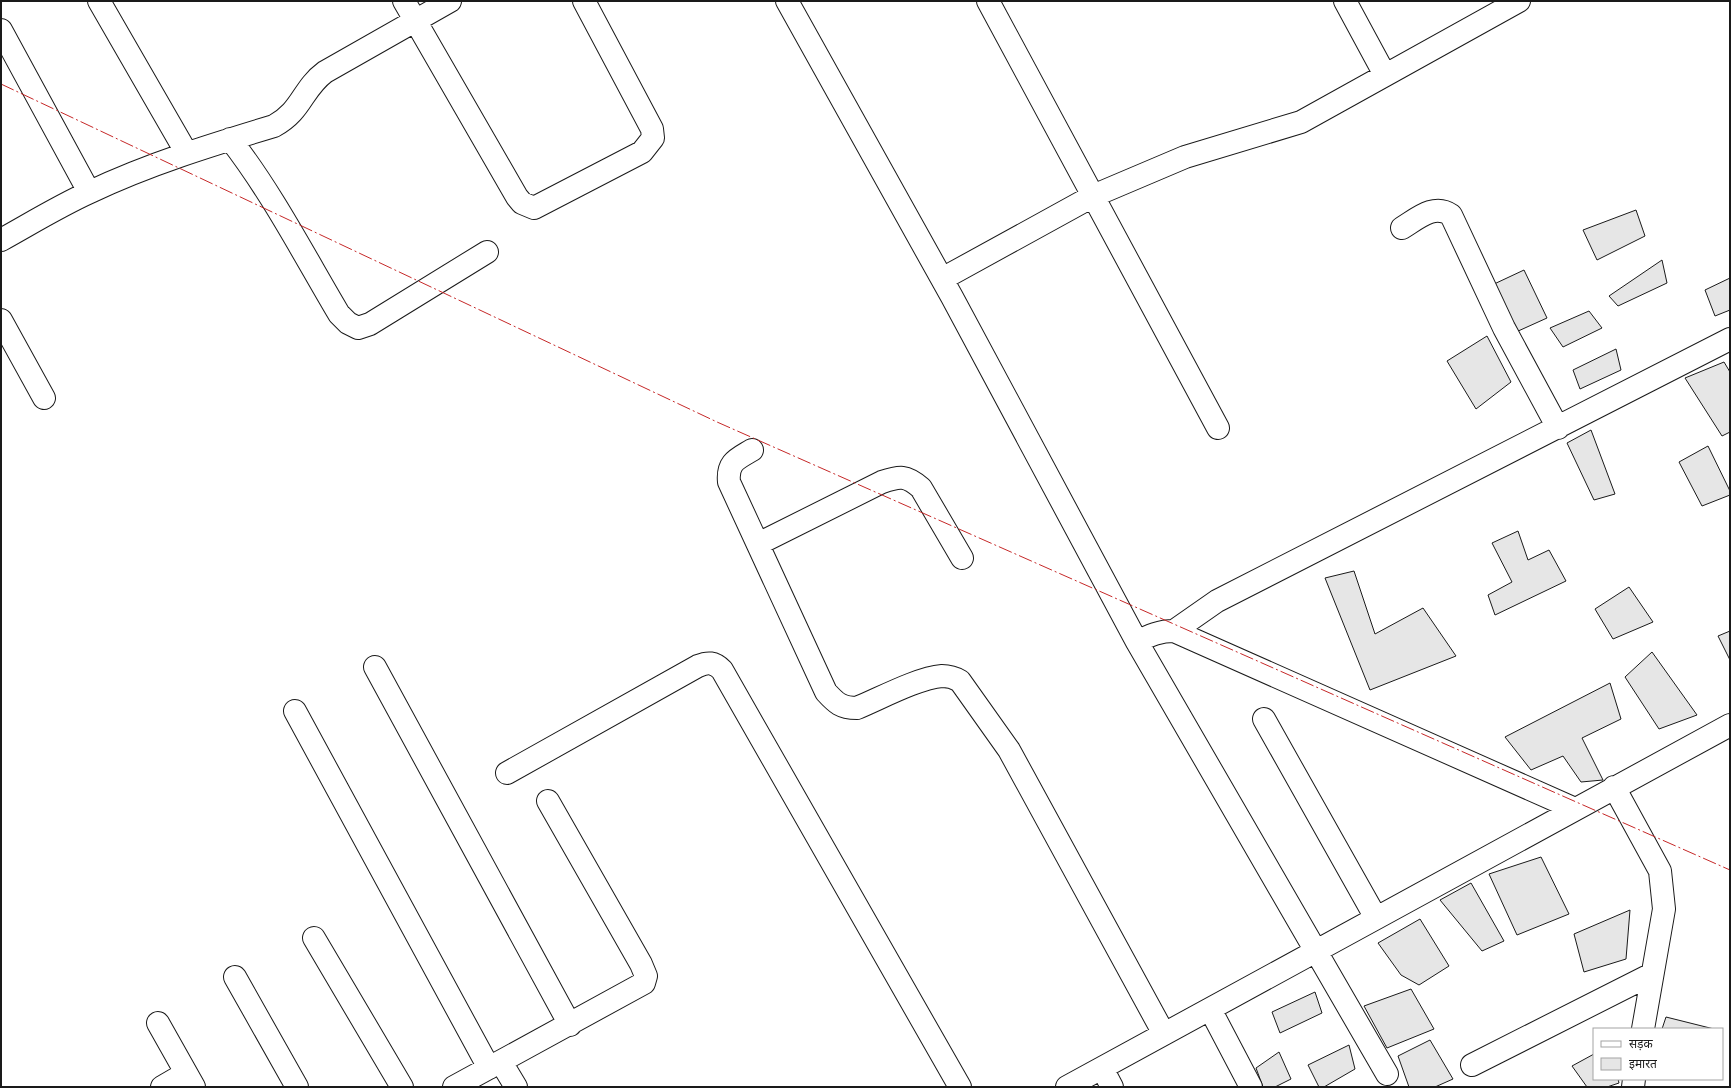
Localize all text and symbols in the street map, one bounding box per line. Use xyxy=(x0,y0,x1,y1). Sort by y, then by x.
legend xyxy=(1593,1028,1723,1080)
text: सड़क xyxy=(1629,1036,1654,1051)
text: इमारत xyxy=(1629,1056,1658,1071)

